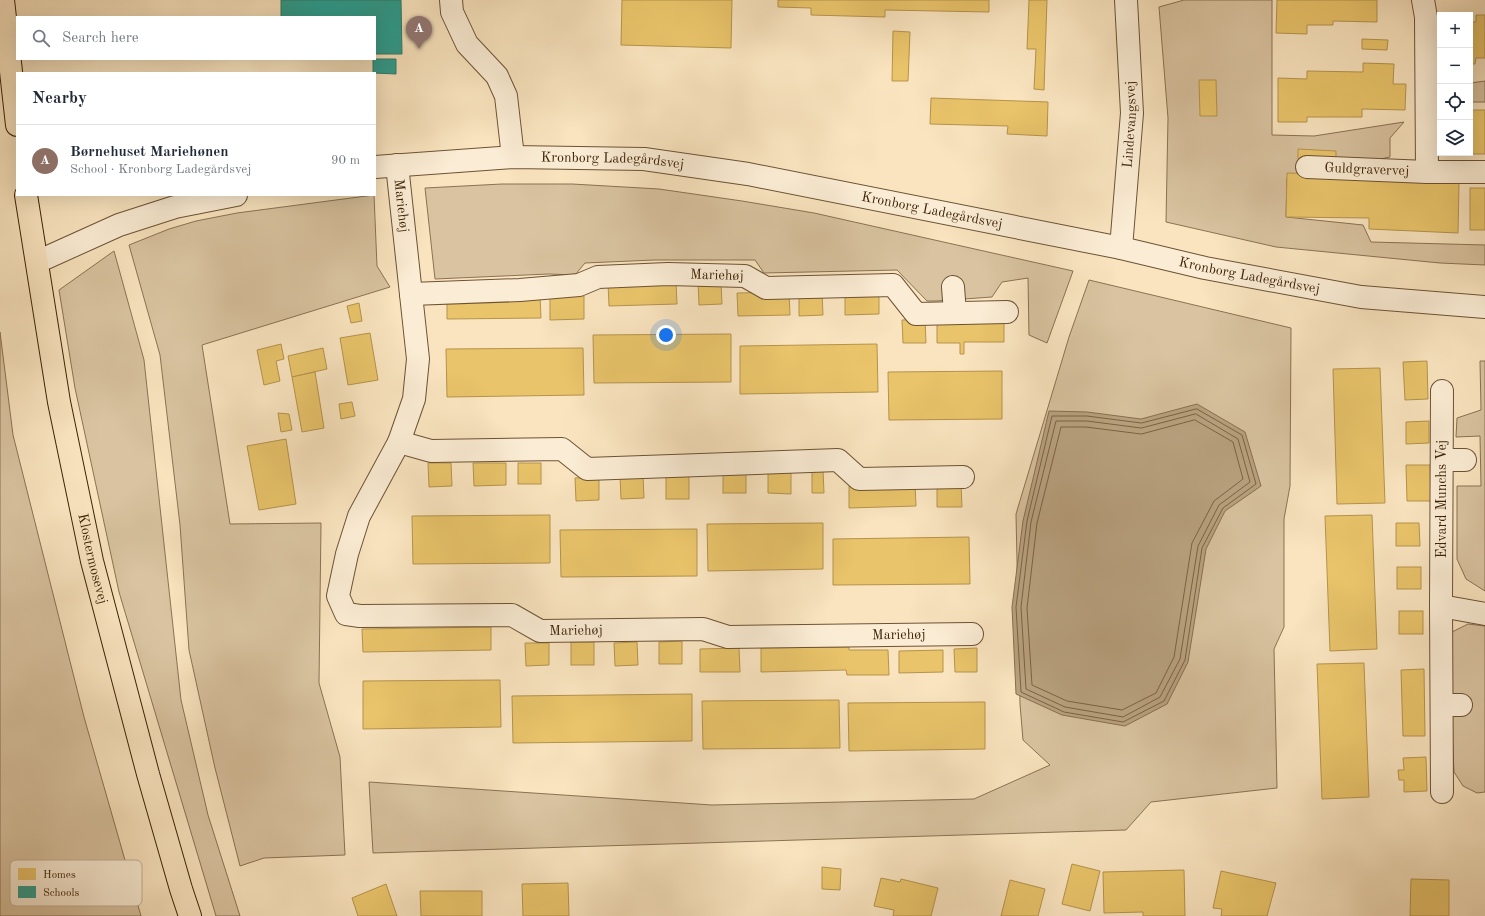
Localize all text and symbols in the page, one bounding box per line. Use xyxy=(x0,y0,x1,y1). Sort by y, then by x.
map controls xyxy=(1437,12,1473,156)
button: + xyxy=(1437,12,1473,48)
search box xyxy=(16,16,376,60)
pin: A xyxy=(406,16,432,49)
icon: search xyxy=(30,27,52,49)
text: Search here xyxy=(62,31,139,46)
button: − xyxy=(1437,48,1473,84)
street label: Lindevangsvej xyxy=(1121,80,1139,168)
button: locate xyxy=(1437,84,1473,120)
text: Nearby xyxy=(32,90,87,107)
button: layers xyxy=(1437,120,1473,156)
text: Børnehuset Mariehønen xyxy=(70,145,229,160)
street label: Kronborg Ladegårdsvej xyxy=(541,150,685,172)
text: A xyxy=(40,154,50,167)
text: 90 m xyxy=(331,154,360,167)
street label: Guldgravervej xyxy=(1324,161,1410,178)
text: School · Kronborg Ladegårdsvej xyxy=(70,163,251,176)
street label: Mariehøj xyxy=(392,178,411,233)
street label: Kronborg Ladegårdsvej xyxy=(860,190,1004,231)
street label: Kronborg Ladegårdsvej xyxy=(1177,255,1321,296)
street label: Mariehøj xyxy=(690,268,744,283)
your location xyxy=(656,325,676,345)
street label: Edvard Munchs Vej xyxy=(1435,440,1449,558)
street label: Klostermosevej xyxy=(75,512,110,606)
street label: Mariehøj xyxy=(549,623,603,638)
street label: Mariehøj xyxy=(872,628,926,642)
legend xyxy=(10,860,142,906)
text: Homes xyxy=(43,870,76,881)
text: Schools xyxy=(43,888,79,899)

